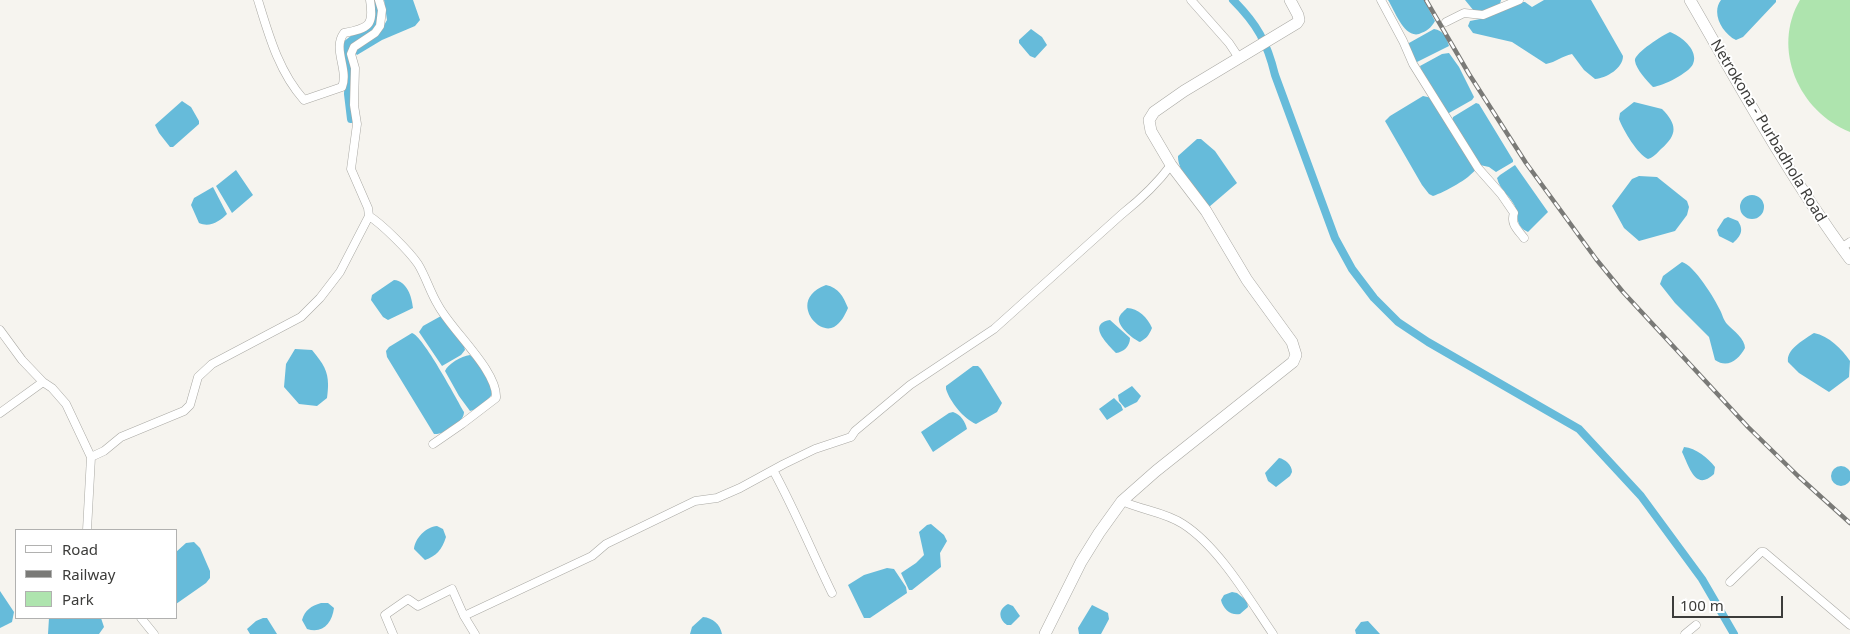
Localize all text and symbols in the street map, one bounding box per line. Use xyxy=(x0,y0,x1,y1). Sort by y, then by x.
street label: Netrokona - Purbadhola Road xyxy=(1706,37,1830,225)
legend xyxy=(15,529,178,619)
text: Road xyxy=(62,539,98,559)
text: Railway xyxy=(62,564,115,584)
scale bar xyxy=(1675,586,1786,618)
text: Park xyxy=(62,589,94,609)
text: 100 m xyxy=(1680,595,1724,615)

